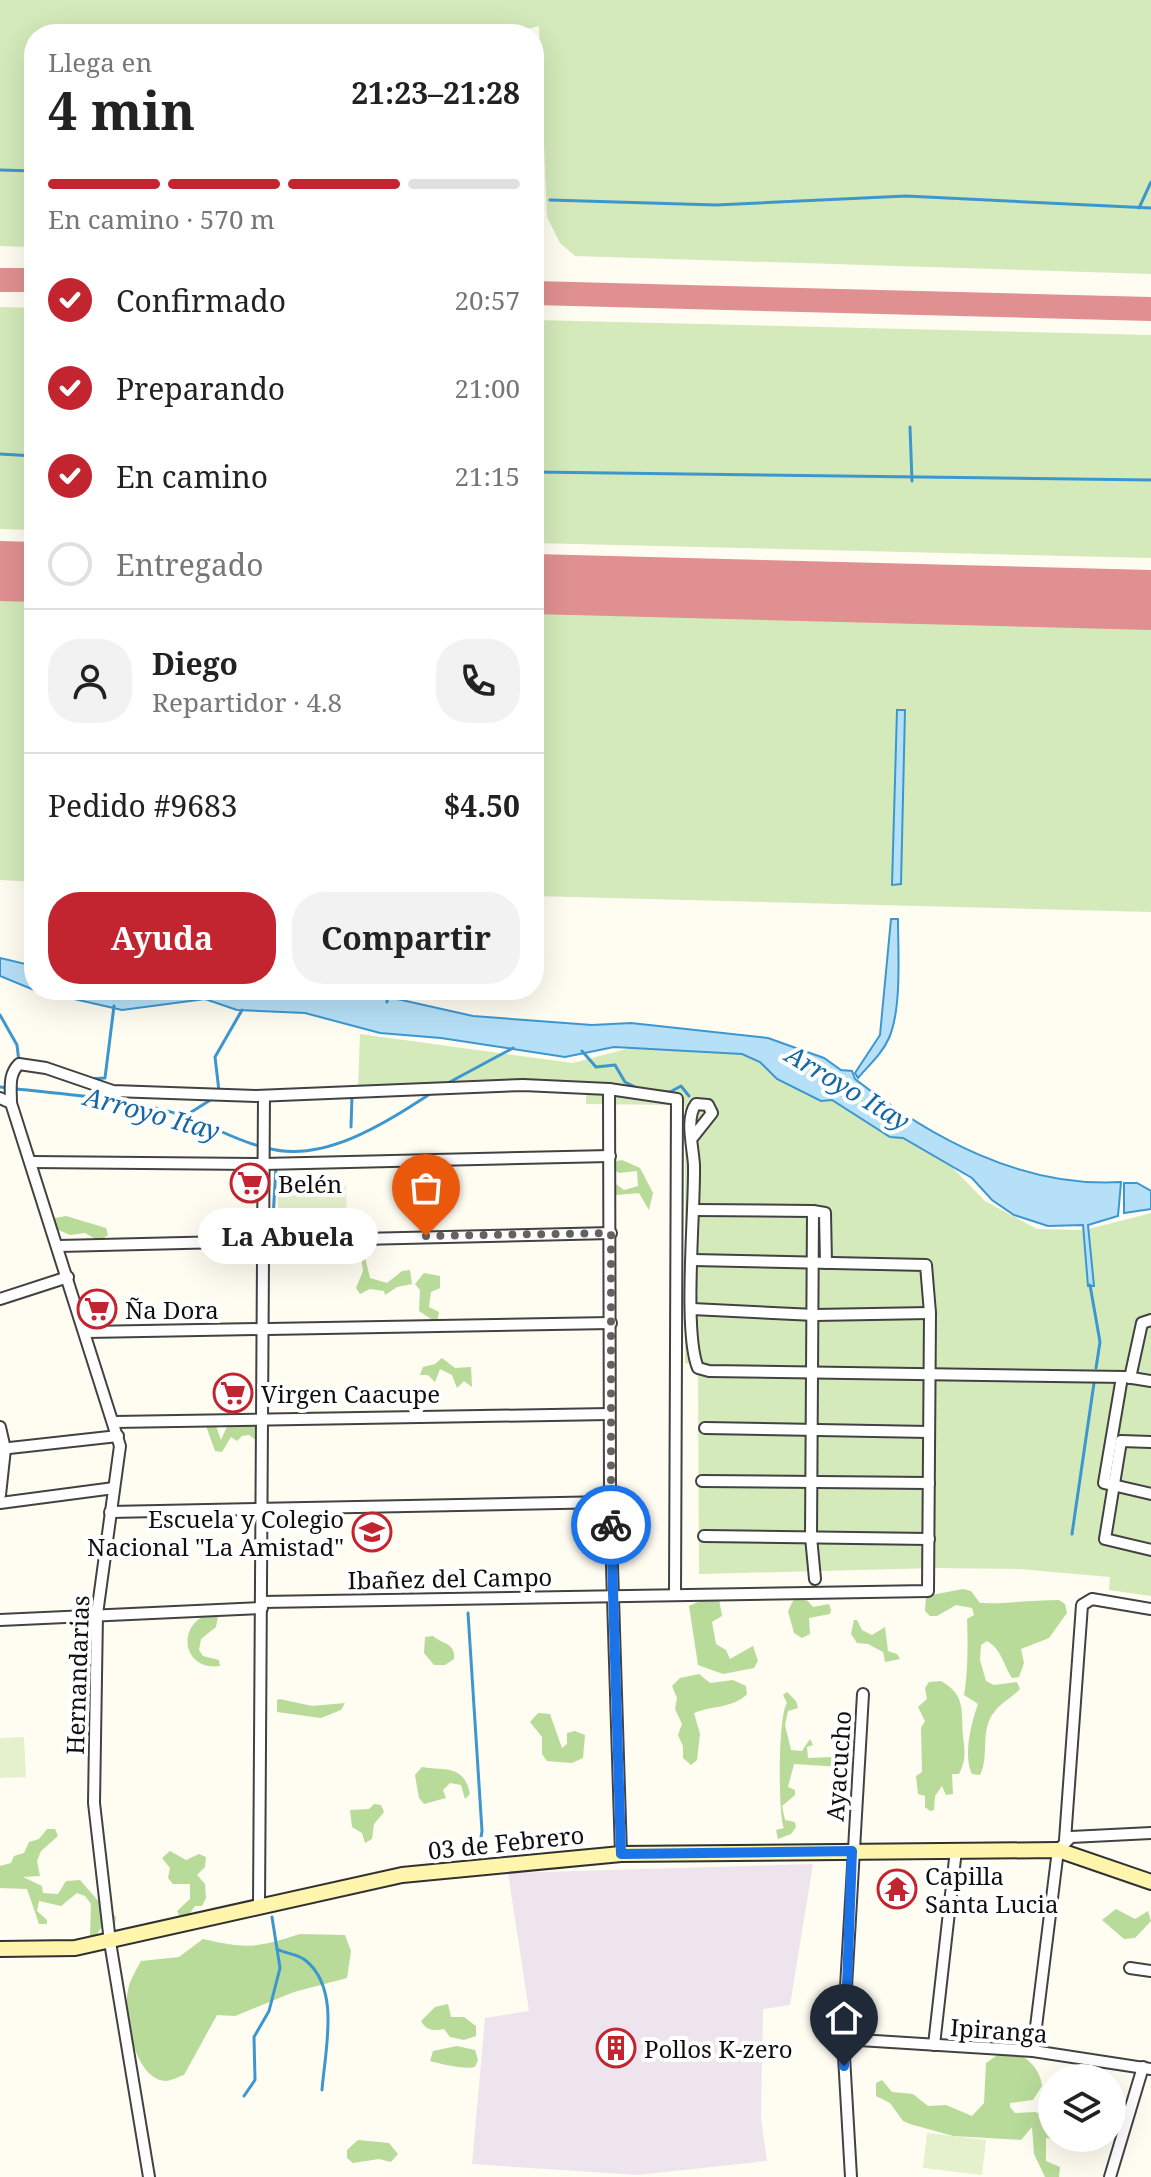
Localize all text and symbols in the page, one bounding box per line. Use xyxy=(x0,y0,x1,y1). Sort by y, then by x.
text: Llega en xyxy=(48,44,152,80)
text: 21:23–21:28 xyxy=(351,72,520,113)
text: 4 min xyxy=(48,74,195,145)
text: En camino · 570 m xyxy=(48,201,275,237)
icon: check xyxy=(48,278,92,322)
text: Confirmado xyxy=(116,280,286,321)
text: 20:57 xyxy=(454,282,520,318)
icon: check xyxy=(48,366,92,410)
text: Preparando xyxy=(116,368,285,409)
text: 21:00 xyxy=(454,370,520,406)
icon: check xyxy=(48,454,92,498)
text: En camino xyxy=(116,456,268,497)
text: 21:15 xyxy=(454,458,520,494)
text: Entregado xyxy=(116,544,264,585)
button: person xyxy=(48,639,132,723)
button: phone xyxy=(436,639,520,723)
text: Diego xyxy=(152,643,238,684)
text: Repartidor · 4.8 xyxy=(152,684,342,720)
text: Pedido #9683 xyxy=(48,785,238,826)
text: $4.50 xyxy=(443,785,520,826)
button: Ayuda xyxy=(48,892,276,984)
button: Compartir xyxy=(292,892,520,984)
water label: Arroyo Itay xyxy=(777,1035,917,1138)
water label: Arroyo Itay xyxy=(78,1077,224,1148)
pin xyxy=(392,1154,460,1236)
supermarket icon: Belén xyxy=(229,1162,271,1204)
icon: bag xyxy=(404,1166,448,1210)
place label: Belén xyxy=(278,1167,342,1200)
callout: La Abuela xyxy=(198,1208,378,1264)
text: La Abuela xyxy=(222,1218,354,1254)
supermarket icon: Ña Dora xyxy=(76,1288,118,1330)
place label: Ña Dora xyxy=(125,1293,219,1326)
supermarket icon: Virgen Caacupe xyxy=(212,1372,254,1414)
place label: Virgen Caacupe xyxy=(261,1377,440,1410)
courier xyxy=(571,1485,651,1565)
place label: Escuela y Colegio Nacional "La Amistad" xyxy=(87,1502,344,1563)
icon: bike xyxy=(589,1503,633,1547)
school or university icon: Escuela y Colegio Nacional "La Amistad" xyxy=(351,1511,393,1553)
street label: Ibañez del Campo xyxy=(347,1560,553,1596)
street label: Hernandarias xyxy=(58,1595,96,1755)
street label: Ayacucho xyxy=(818,1710,858,1822)
street label: 03 de Febrero xyxy=(426,1817,586,1867)
place label: Capilla Santa Lucia xyxy=(925,1859,1058,1920)
temple icon: Capilla Santa Lucia xyxy=(876,1868,918,1910)
pin xyxy=(810,1984,878,2066)
icon: home xyxy=(822,1996,866,2040)
street label: Ipiranga xyxy=(949,2010,1049,2050)
building icon: Pollos K-zero xyxy=(595,2027,637,2069)
place label: Pollos K-zero xyxy=(644,2032,793,2065)
map controls xyxy=(1038,2064,1126,2152)
button: layers xyxy=(1038,2064,1126,2152)

